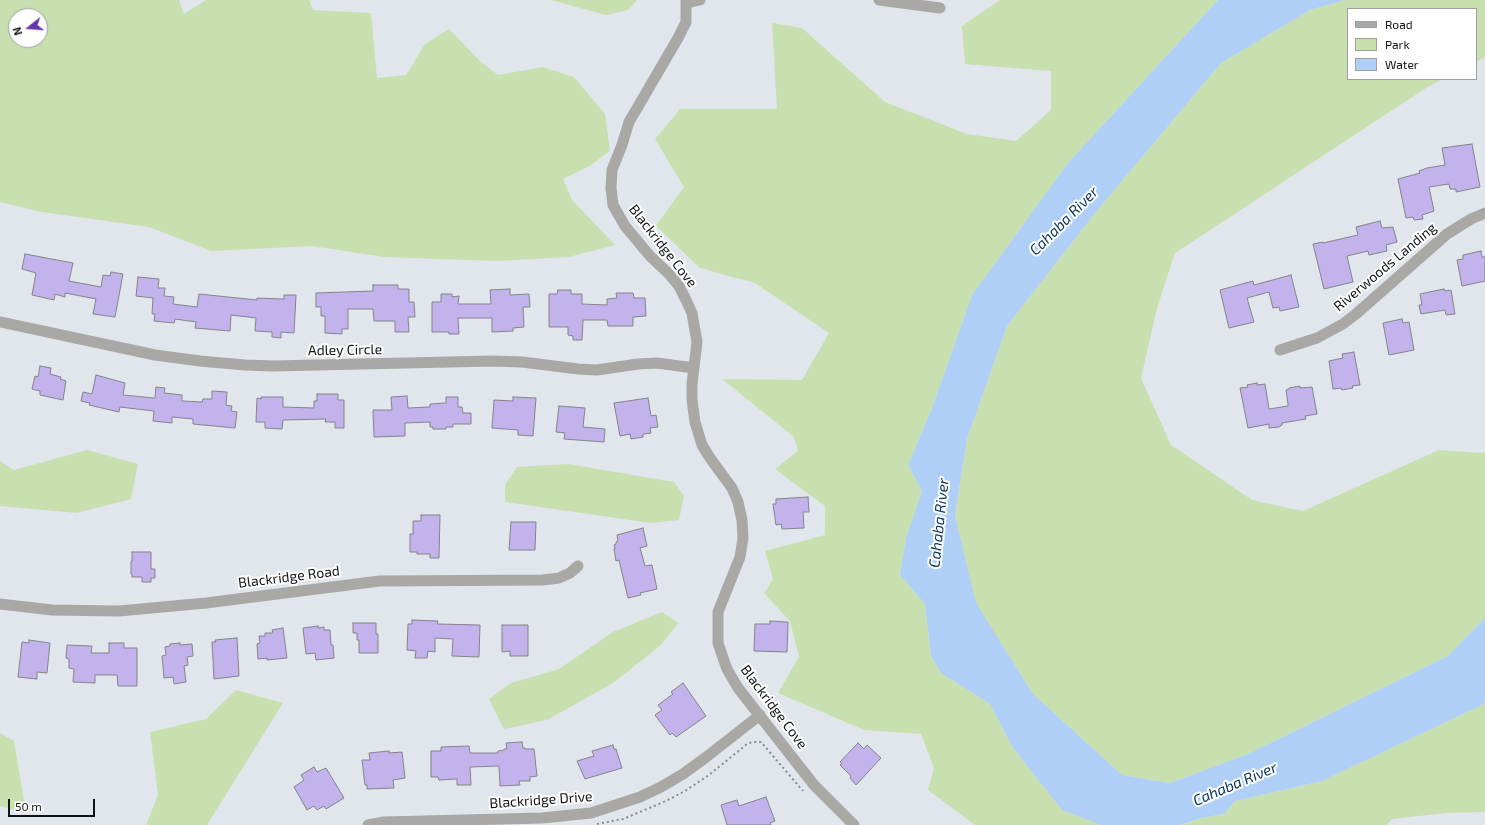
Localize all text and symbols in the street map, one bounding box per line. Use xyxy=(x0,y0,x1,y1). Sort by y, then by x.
north arrow xyxy=(8,8,48,48)
legend xyxy=(1347,8,1477,80)
text: Road xyxy=(1385,17,1413,31)
text: N xyxy=(10,26,24,37)
text: Park xyxy=(1385,37,1410,51)
text: Water xyxy=(1385,57,1419,71)
water label: Cahaba River xyxy=(1026,183,1102,259)
street label: Blackridge Cove xyxy=(625,201,701,291)
street label: Riverwoods Landing xyxy=(1330,219,1440,315)
street label: Adley Circle xyxy=(308,341,382,359)
water label: Cahaba River xyxy=(925,477,953,569)
street label: Blackridge Road xyxy=(237,562,341,592)
street label: Blackridge Cove xyxy=(737,662,811,752)
water label: Cahaba River xyxy=(1190,758,1280,810)
street label: Blackridge Drive xyxy=(489,788,593,812)
scale bar xyxy=(10,791,97,817)
text: 50 m xyxy=(15,799,42,813)

